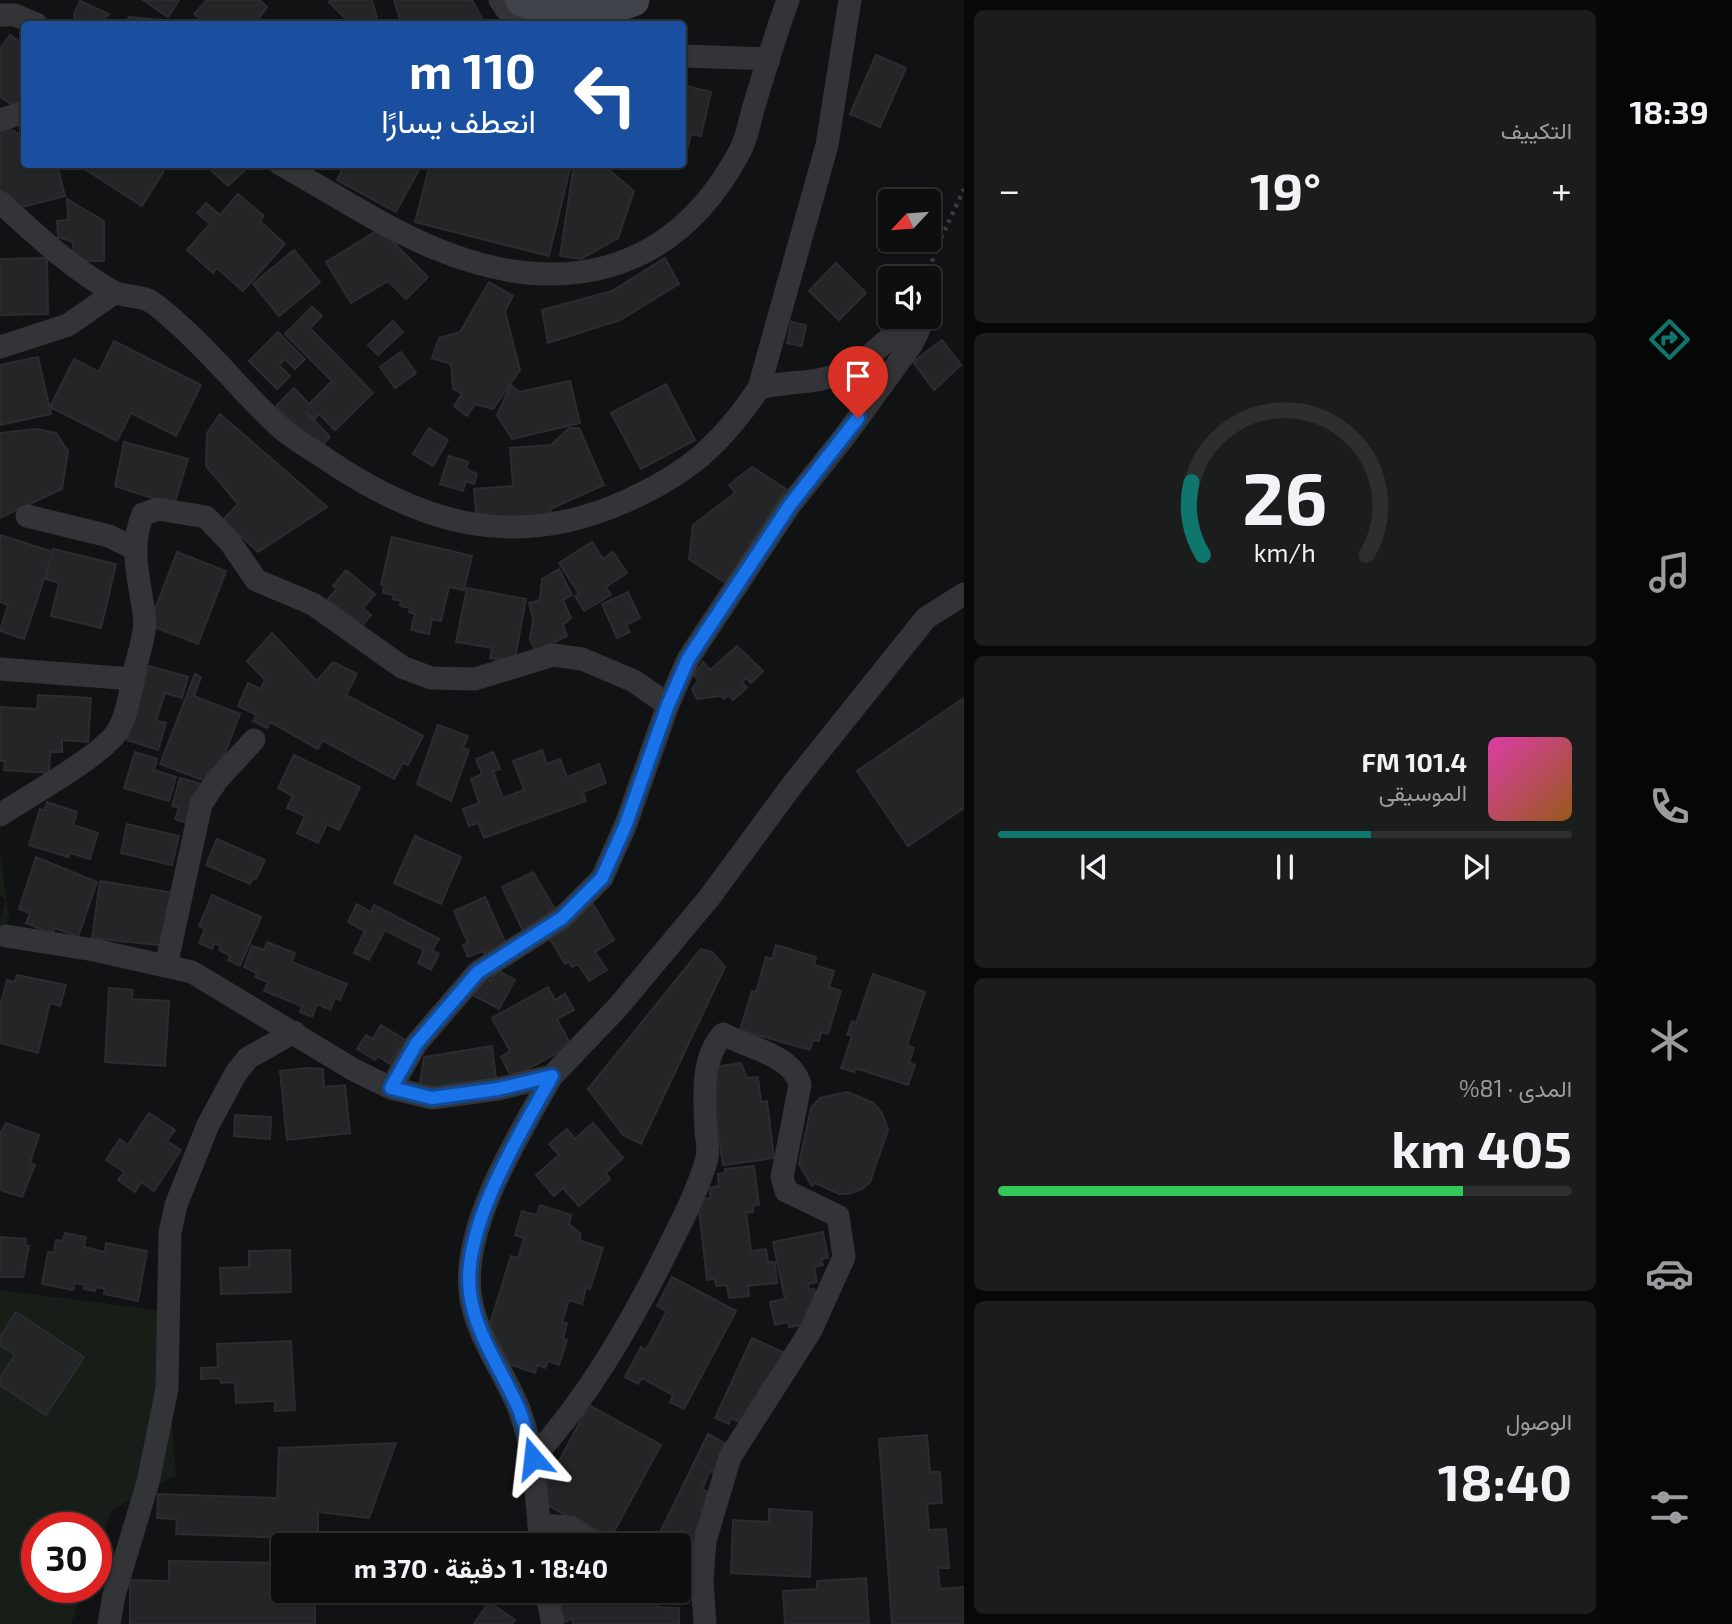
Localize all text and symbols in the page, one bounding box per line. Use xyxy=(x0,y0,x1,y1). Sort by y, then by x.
text: 110 m xyxy=(409,40,536,99)
icon: left xyxy=(560,49,651,140)
text: 18:39 xyxy=(1630,92,1709,130)
text: انعطف يسارًا xyxy=(381,101,536,139)
text: التكييف xyxy=(1501,116,1572,144)
text: 19° xyxy=(1250,158,1321,220)
text: − xyxy=(998,166,1020,212)
text: + xyxy=(1551,166,1572,212)
north arrow xyxy=(878,189,942,252)
map controls xyxy=(878,189,941,329)
button: sound xyxy=(878,266,941,329)
icon: directions xyxy=(1645,315,1694,364)
pin xyxy=(828,346,888,418)
icon: arrive xyxy=(839,357,877,395)
text: 26 xyxy=(1242,453,1328,541)
text: km/h xyxy=(1254,537,1316,567)
icon: music xyxy=(1645,548,1694,597)
text: 101.4 FM xyxy=(1361,746,1467,777)
text: الموسيقى xyxy=(1379,778,1467,806)
icon: phone xyxy=(1645,782,1694,831)
icon: previous xyxy=(1075,848,1113,886)
icon: pause xyxy=(1266,848,1304,886)
icon: next xyxy=(1457,848,1495,886)
icon: climate xyxy=(1645,1016,1694,1065)
text: المدى · 81% xyxy=(1459,1074,1572,1102)
text: 405 km xyxy=(1391,1116,1572,1178)
icon: car xyxy=(1645,1249,1694,1298)
text: الوصول xyxy=(1506,1407,1572,1435)
position arrow xyxy=(496,1421,570,1495)
text: 18:40 xyxy=(1438,1449,1572,1511)
icon: filters xyxy=(1645,1483,1694,1532)
speed limit sign: 30 xyxy=(21,1512,112,1603)
text: 18:40 · 1 دقيقة · 370 m xyxy=(354,1552,608,1583)

